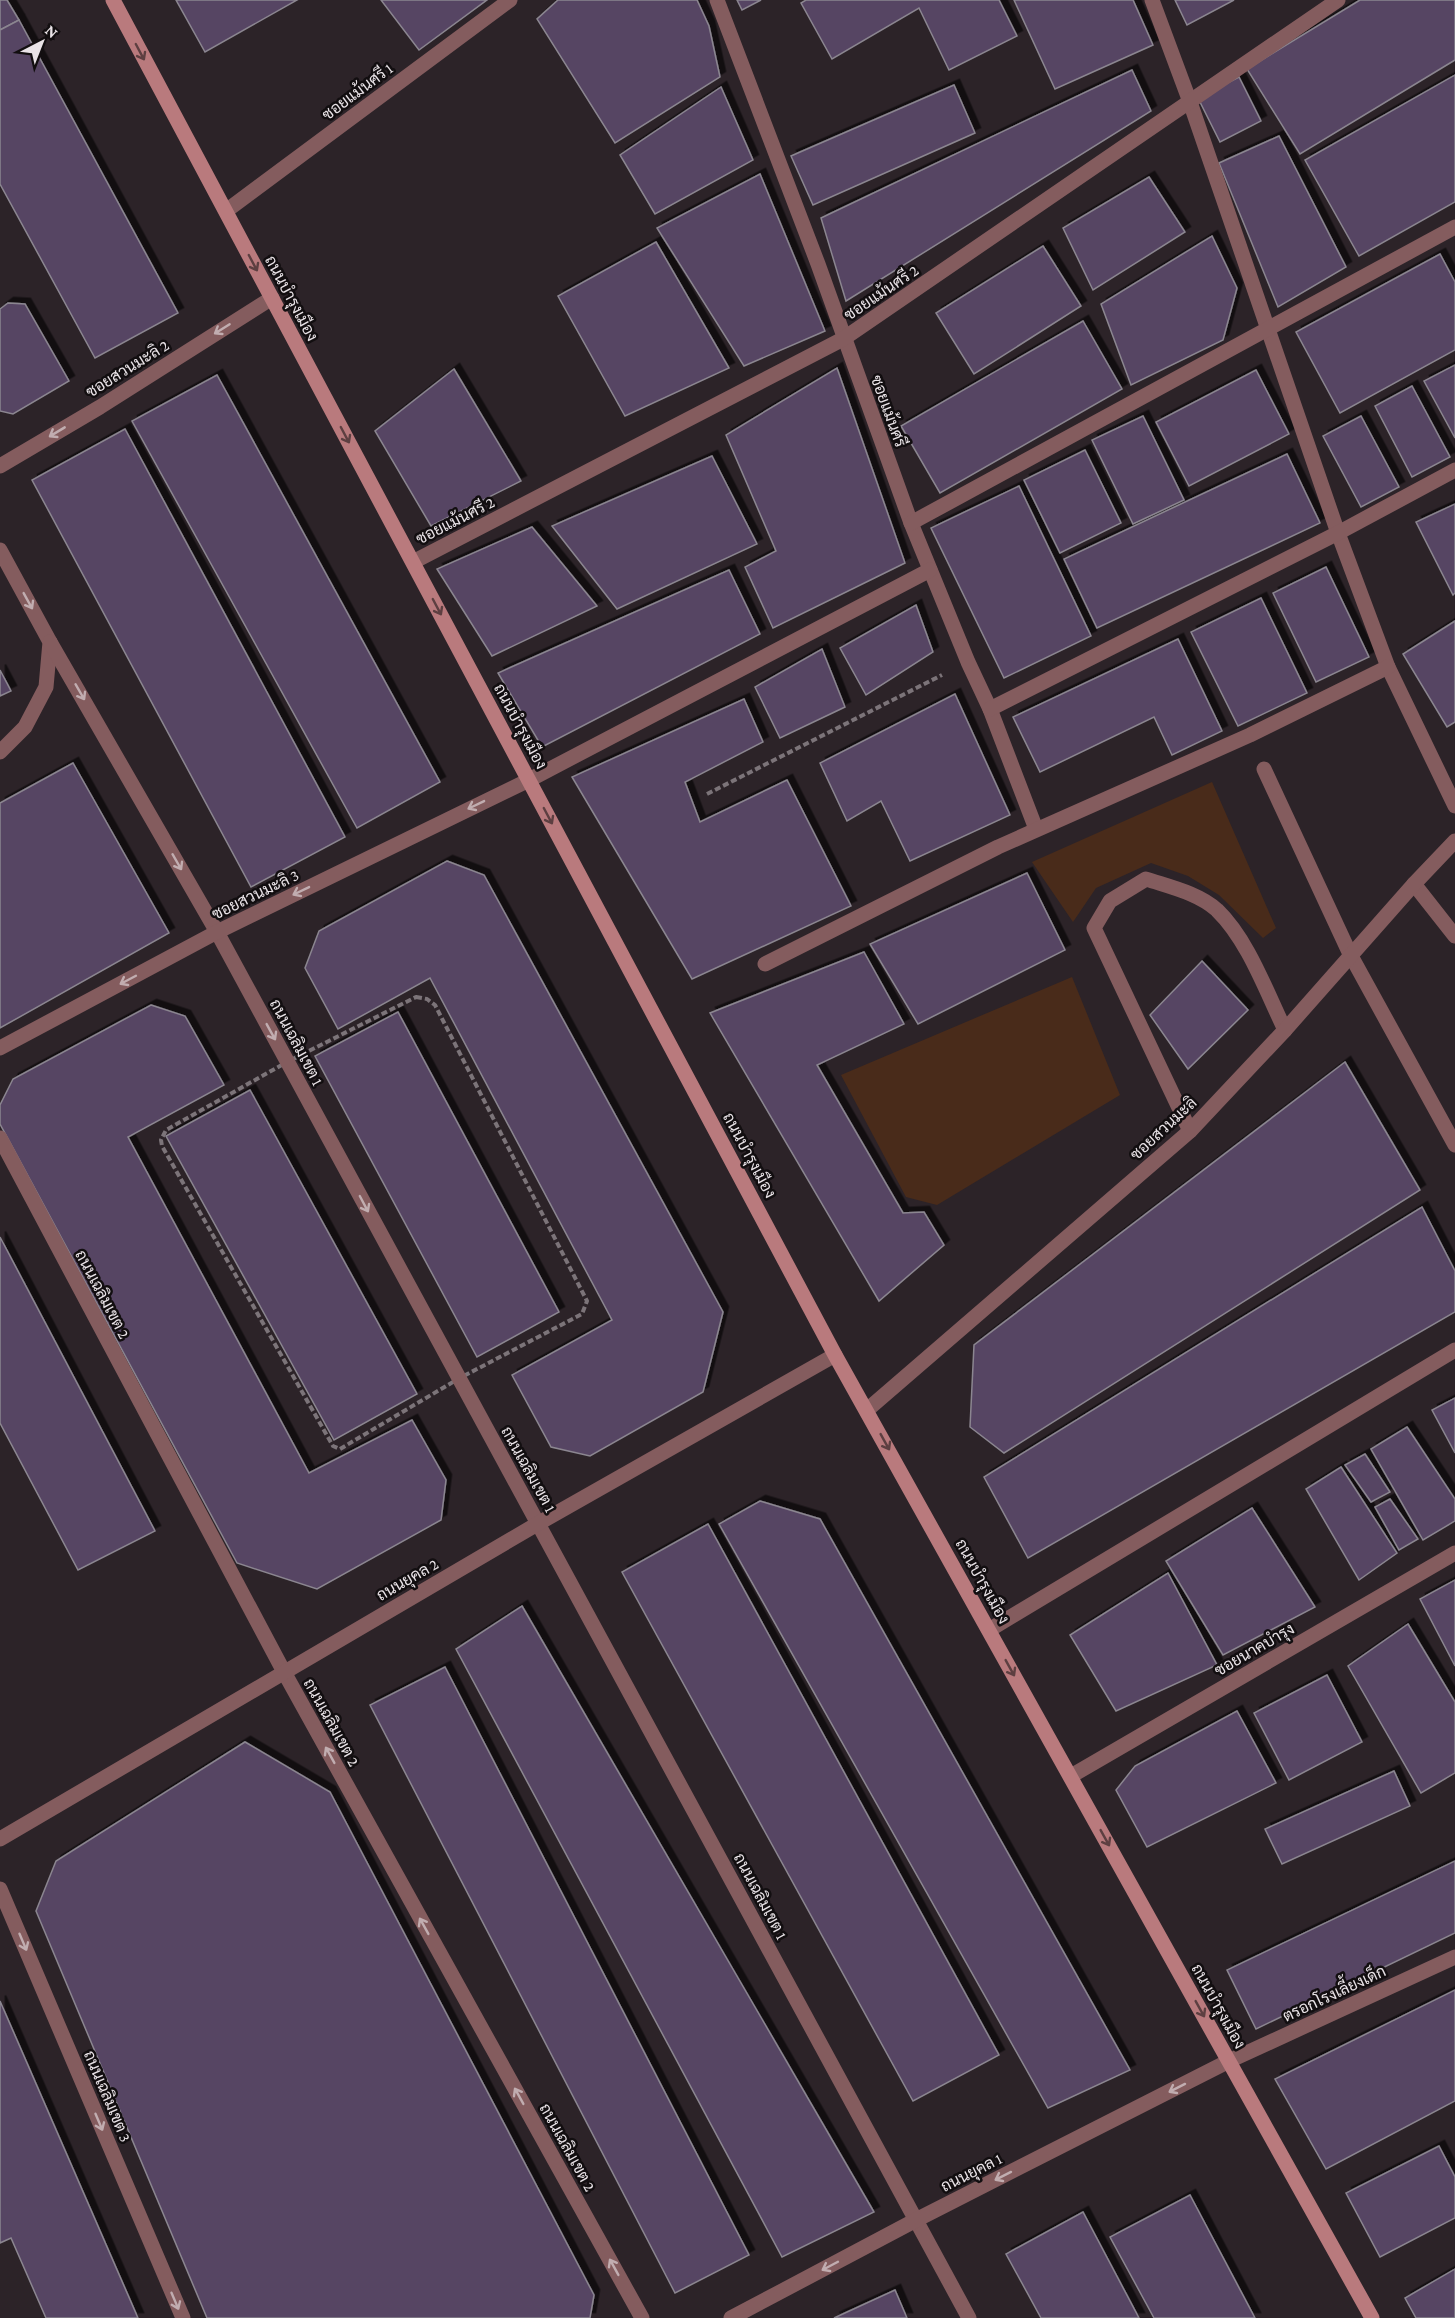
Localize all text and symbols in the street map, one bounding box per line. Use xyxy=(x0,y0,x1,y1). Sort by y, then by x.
north arrow xyxy=(12,12,72,72)
text: N xyxy=(42,21,62,41)
one-way arrow xyxy=(135,42,146,60)
street label: ซอยแม้นศรี 1 xyxy=(317,57,396,123)
street label: ถนนบำรุงเมือง xyxy=(259,252,323,345)
one-way arrow xyxy=(248,253,259,271)
street label: ซอยแม้นศรี 2 xyxy=(839,259,922,323)
one-way arrow xyxy=(214,323,231,335)
street label: ซอยสวนมะลิ 2 xyxy=(82,335,172,401)
street label: ซอยแม้นศรี xyxy=(868,372,912,450)
one-way arrow xyxy=(340,425,351,443)
one-way arrow xyxy=(49,427,66,439)
street label: ซอยแม้นศรี 2 xyxy=(412,491,498,547)
one-way arrow xyxy=(22,592,34,609)
one-way arrow xyxy=(432,597,443,615)
street label: ถนนบำรุงเมือง xyxy=(488,680,552,773)
one-way arrow xyxy=(74,684,86,701)
one-way arrow xyxy=(468,800,486,812)
one-way arrow xyxy=(542,807,554,824)
one-way arrow xyxy=(171,853,183,870)
street label: ซอยสวนมะลิ 3 xyxy=(209,865,301,923)
one-way arrow xyxy=(293,886,311,897)
one-way arrow xyxy=(119,975,137,986)
street label: ถนนเฉลิมเขต 1 xyxy=(267,996,327,1088)
one-way arrow xyxy=(265,1023,277,1040)
street label: ซอยสวนมะลิ xyxy=(1126,1093,1200,1163)
street label: ถนนบำรุงเมือง xyxy=(717,1109,781,1202)
one-way arrow xyxy=(358,1195,370,1212)
street label: ถนนเฉลิมเขต 2 xyxy=(72,1247,134,1342)
street label: ถนนเฉลิมเขต 1 xyxy=(498,1423,560,1515)
one-way arrow xyxy=(880,1433,891,1451)
street label: ถนนบำรุงเมือง xyxy=(950,1535,1015,1628)
street label: ถนนยุคล 2 xyxy=(373,1555,443,1606)
street label: ซอยนาคบำรุง xyxy=(1211,1619,1299,1682)
one-way arrow xyxy=(1004,1659,1016,1676)
street label: ถนนเฉลิมเขต 2 xyxy=(300,1675,364,1769)
one-way arrow xyxy=(324,1747,335,1765)
one-way arrow xyxy=(1099,1829,1111,1846)
street label: ถนนเฉลิมเขต 1 xyxy=(731,1850,791,1942)
one-way arrow xyxy=(418,1918,430,1935)
one-way arrow xyxy=(18,1933,29,1951)
street label: ตรอกโรงเลี้ยงเด็ก xyxy=(1278,1957,1388,2025)
street label: ถนนบำรุงเมือง xyxy=(1186,1960,1251,2053)
one-way arrow xyxy=(1194,2000,1206,2017)
street label: ถนนเฉลิมเขต 3 xyxy=(81,2048,135,2144)
one-way arrow xyxy=(1168,2082,1186,2094)
one-way arrow xyxy=(513,2088,524,2106)
street label: ถนนเฉลิมเขต 2 xyxy=(536,2100,600,2194)
one-way arrow xyxy=(94,2112,105,2131)
street label: ถนนยุคล 1 xyxy=(938,2150,1006,2198)
one-way arrow xyxy=(995,2170,1012,2182)
one-way arrow xyxy=(608,2259,620,2276)
one-way arrow xyxy=(822,2260,839,2272)
one-way arrow xyxy=(170,2292,182,2310)

